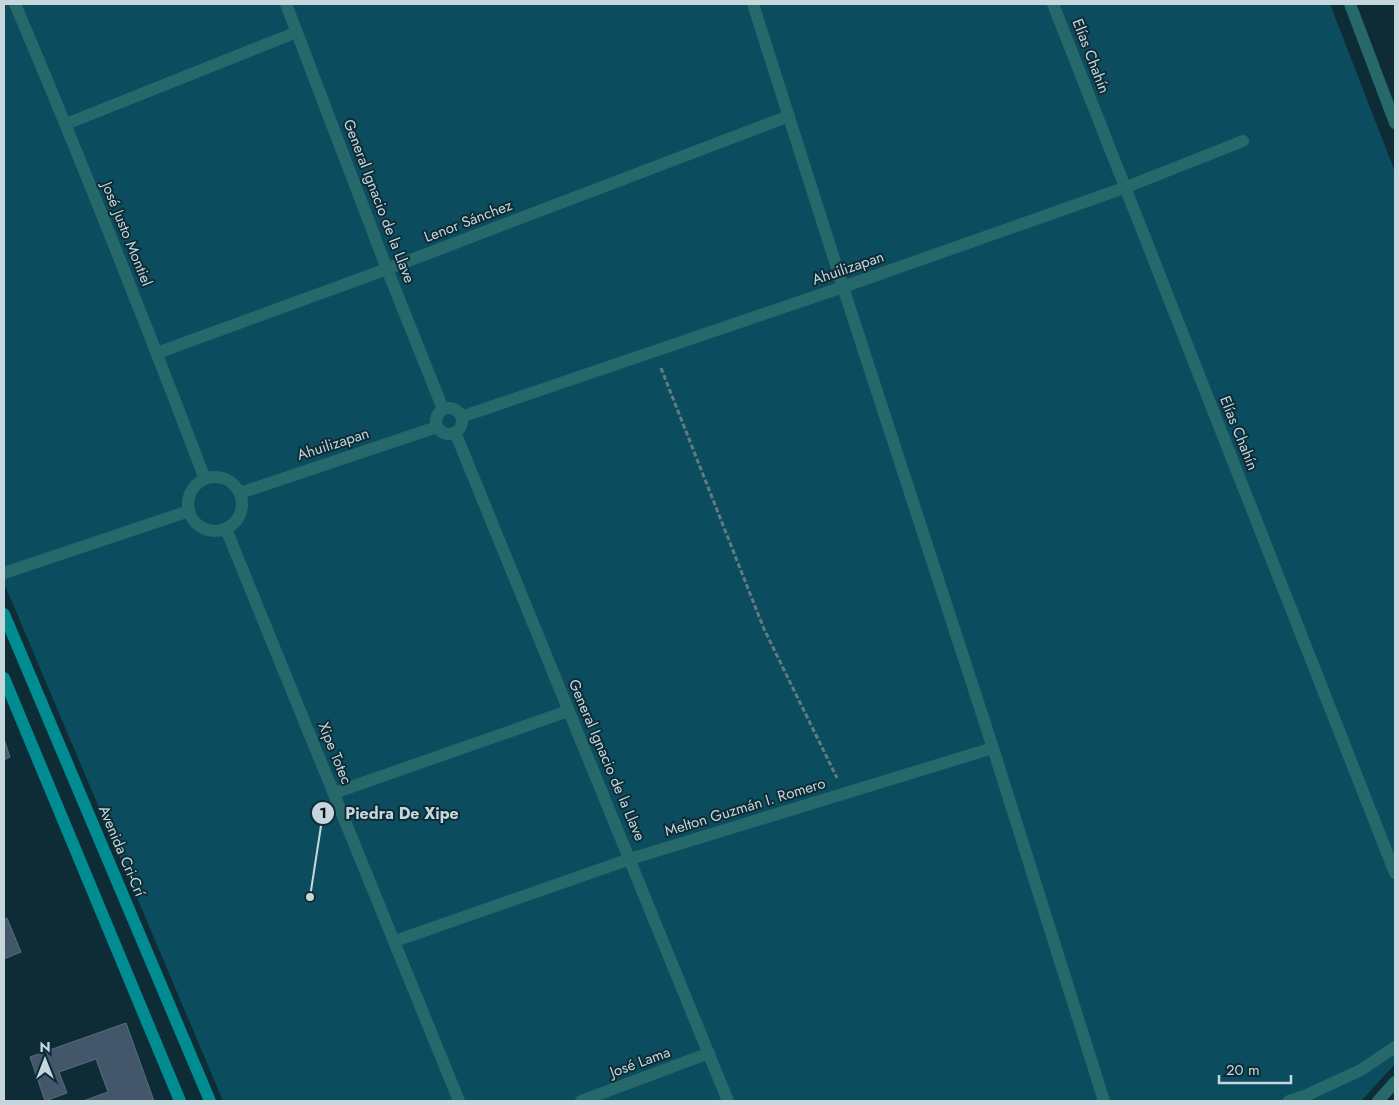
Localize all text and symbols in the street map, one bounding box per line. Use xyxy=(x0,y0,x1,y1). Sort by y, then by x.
street label: Elías Chahín xyxy=(1067,15,1115,97)
street label: General Ignacio de la Llave xyxy=(338,116,420,286)
street label: José Justo Montiel xyxy=(95,177,158,289)
street label: Lenor Sánchez xyxy=(421,194,515,248)
street label: Ahuilizapan xyxy=(809,245,887,291)
street label: Elías Chahín xyxy=(1214,393,1264,473)
street label: Ahuilizapan xyxy=(294,422,372,466)
street label: General Ignacio de la Llave xyxy=(563,676,651,845)
street label: Xipe Totec xyxy=(313,719,357,787)
street label: Melton Guzmán I. Romero xyxy=(662,772,828,842)
callout: Piedra De Xipe xyxy=(310,797,469,828)
street label: Avenida Cri-Crí xyxy=(93,802,152,901)
text: 1 xyxy=(319,802,327,824)
text: Piedra De Xipe xyxy=(345,802,459,825)
north arrow xyxy=(20,1035,70,1085)
text: N xyxy=(39,1037,51,1057)
street label: José Lama xyxy=(605,1041,673,1084)
scale bar xyxy=(1219,1052,1292,1084)
text: 20 m xyxy=(1226,1059,1260,1081)

